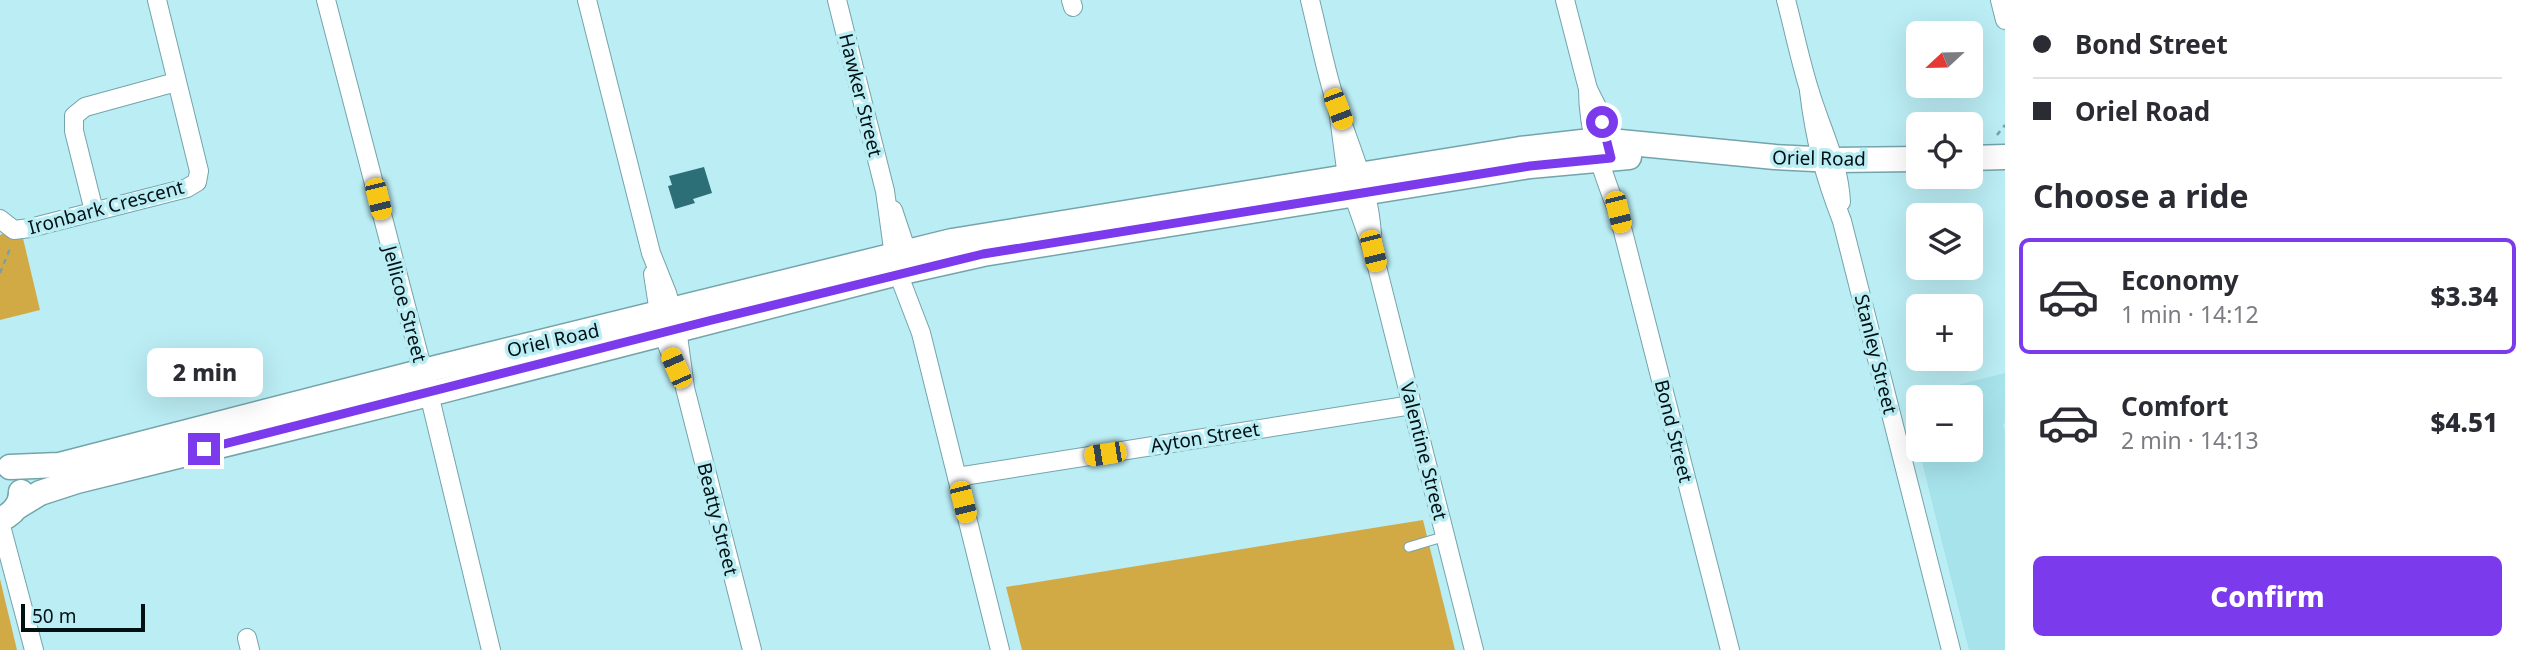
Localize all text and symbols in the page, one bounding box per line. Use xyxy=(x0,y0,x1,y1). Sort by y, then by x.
north arrow xyxy=(1906,21,1983,98)
map controls xyxy=(1906,21,1983,462)
text: Bond Street xyxy=(2075,26,2228,62)
street label: Hawker Street xyxy=(833,31,889,160)
car xyxy=(1321,86,1356,132)
text: Oriel Road xyxy=(2075,93,2210,129)
route start xyxy=(1586,106,1618,138)
button: locate xyxy=(1906,112,1983,189)
street label: Oriel Road xyxy=(1772,144,1866,172)
street label: Ironbark Crescent xyxy=(25,174,187,240)
text: Choose a ride xyxy=(2033,174,2249,217)
car xyxy=(363,176,394,222)
car xyxy=(1603,189,1634,235)
button: layers xyxy=(1906,203,1983,280)
car xyxy=(1358,228,1389,274)
street label: Jellicoe Street xyxy=(376,241,433,365)
text: Economy xyxy=(2121,262,2239,298)
icon: car xyxy=(2037,265,2100,328)
text: $3.34 xyxy=(2431,278,2498,314)
street label: Stanley Street xyxy=(1849,291,1903,417)
button: + xyxy=(1906,294,1983,371)
text: 1 min · 14:12 xyxy=(2121,298,2259,330)
street label: Oriel Road xyxy=(504,317,602,363)
car xyxy=(658,345,695,391)
callout: 2 min xyxy=(146,348,262,396)
text: 2 min xyxy=(173,356,237,388)
street label: Bond Street xyxy=(1649,377,1699,485)
street label: Valentine Street xyxy=(1394,379,1454,523)
button: − xyxy=(1906,385,1983,462)
text: Comfort xyxy=(2121,388,2229,424)
icon: car xyxy=(2037,391,2100,454)
text: $4.51 xyxy=(2431,404,2498,440)
street label: Ayton Street xyxy=(1149,416,1261,458)
text: 2 min · 14:13 xyxy=(2121,424,2259,456)
route end xyxy=(188,433,220,465)
car xyxy=(1083,440,1128,468)
street label: Beatty Street xyxy=(691,460,745,578)
car xyxy=(948,479,979,525)
button: Confirm xyxy=(2033,556,2502,636)
scale bar xyxy=(21,601,145,633)
text: 50 m xyxy=(32,603,76,629)

